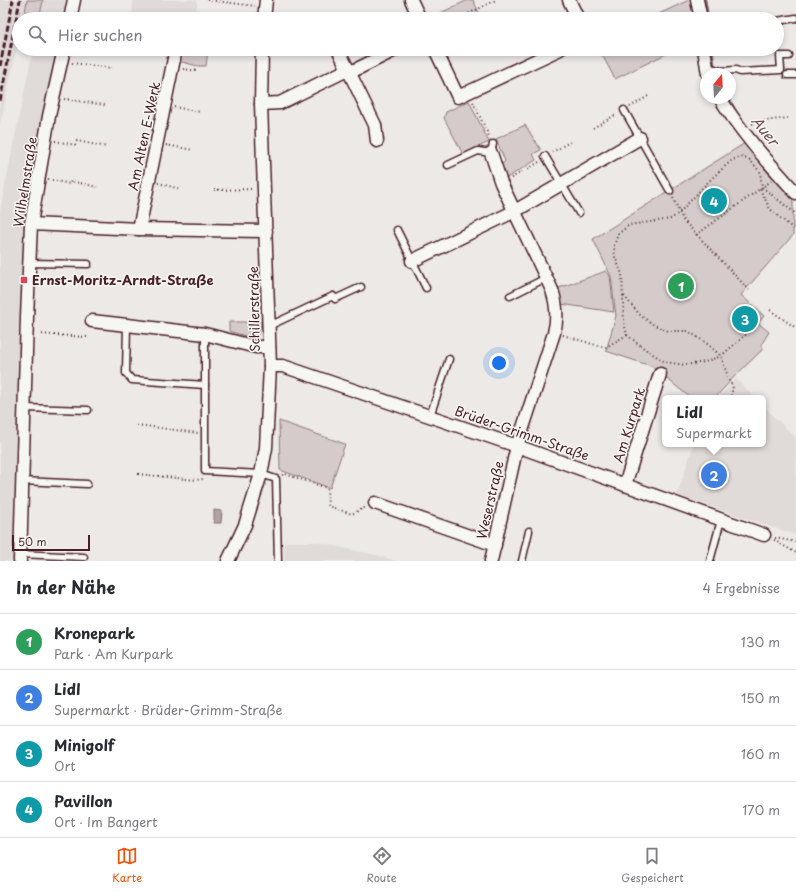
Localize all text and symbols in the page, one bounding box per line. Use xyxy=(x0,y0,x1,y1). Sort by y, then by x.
search box xyxy=(12,12,784,56)
icon: search xyxy=(26,23,48,45)
text: Hier suchen xyxy=(58,23,143,46)
north arrow xyxy=(700,68,736,104)
street label: Am Alten E-Werk xyxy=(123,80,164,192)
water label: Auer xyxy=(747,111,786,152)
street label: Wilhelmstraße xyxy=(8,135,41,228)
pin: 4 xyxy=(701,186,727,216)
street label: Schillerstraße xyxy=(243,266,264,352)
place label: Ernst-Moritz-Arndt-Straße xyxy=(32,270,214,289)
pin: 1 xyxy=(668,271,694,301)
marker: Ernst-Moritz-Arndt-Straße xyxy=(19,275,29,285)
pin: 3 xyxy=(732,304,758,334)
your location xyxy=(489,353,509,373)
street label: Am Kurpark xyxy=(608,385,649,465)
popup xyxy=(662,395,766,447)
text: Lidl xyxy=(676,400,703,423)
street label: Brüder-Grimm-Straße xyxy=(452,401,592,465)
text: Supermarkt xyxy=(676,423,752,442)
street label: Weserstraße xyxy=(471,459,508,541)
pin: 2 xyxy=(701,460,727,490)
scale bar xyxy=(12,533,90,552)
text: 50 m xyxy=(18,533,47,550)
text: In der Nähe xyxy=(16,574,115,600)
text: 4 Ergebnisse xyxy=(703,578,780,597)
text: Kronepark xyxy=(54,621,135,644)
text: 1 xyxy=(26,632,32,651)
text: 130 m xyxy=(741,632,780,651)
text: Park · Am Kurpark xyxy=(54,644,173,663)
text: Lidl xyxy=(54,677,81,700)
text: 2 xyxy=(24,688,34,707)
text: 150 m xyxy=(741,688,780,707)
text: Supermarkt · Brüder-Grimm-Straße xyxy=(54,700,282,719)
text: Minigolf xyxy=(54,733,115,756)
text: 3 xyxy=(25,744,33,763)
text: 160 m xyxy=(741,744,780,763)
text: Ort xyxy=(54,756,76,775)
text: Pavillon xyxy=(54,789,113,812)
text: 4 xyxy=(25,800,33,819)
text: 170 m xyxy=(742,800,780,819)
text: Ort · Im Bangert xyxy=(54,812,157,831)
tab: Karte xyxy=(112,845,142,886)
tab: Route xyxy=(367,845,397,886)
tab: Gespeichert xyxy=(621,845,684,886)

